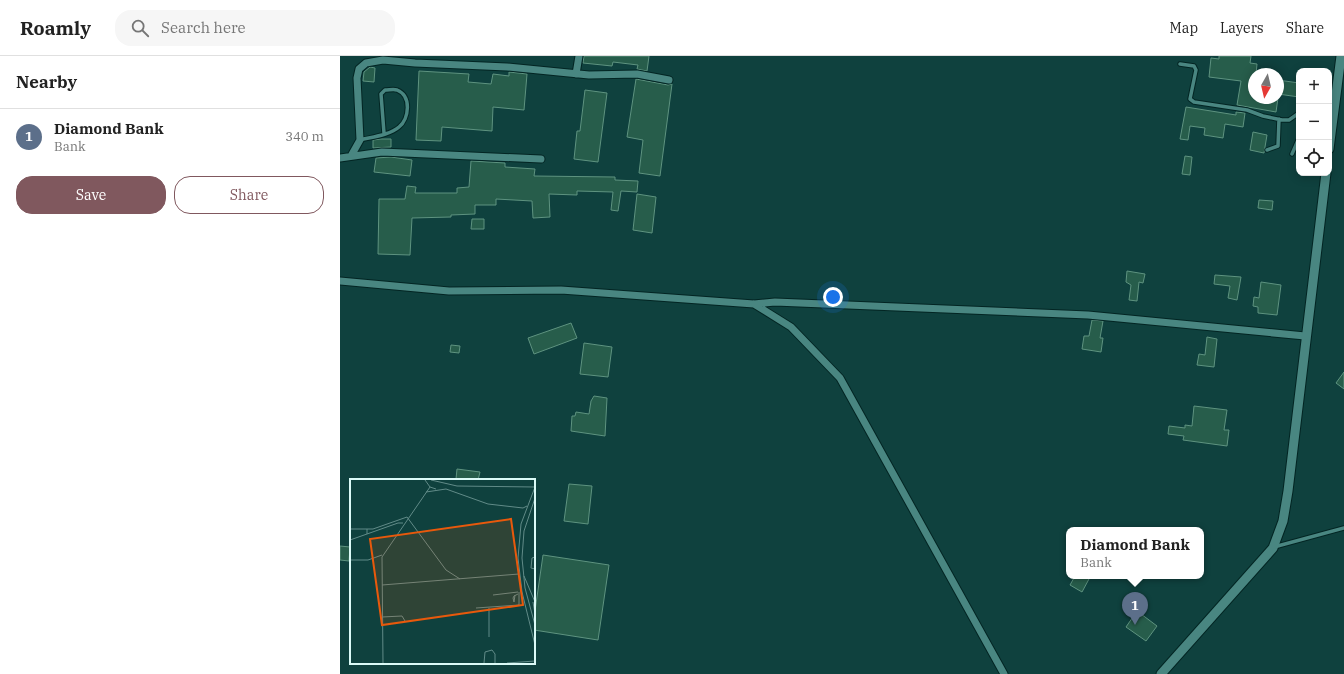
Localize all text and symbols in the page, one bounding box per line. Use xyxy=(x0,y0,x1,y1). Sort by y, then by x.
search box xyxy=(115,10,395,46)
text: Roamly xyxy=(20,16,91,40)
icon: search xyxy=(129,17,151,39)
text: Search here xyxy=(161,18,246,37)
text: Map xyxy=(1170,19,1198,37)
text: Layers xyxy=(1220,19,1264,37)
text: Share xyxy=(1286,19,1324,37)
north arrow xyxy=(1248,68,1284,104)
map controls xyxy=(1296,68,1332,176)
button: + xyxy=(1296,68,1332,104)
text: Nearby xyxy=(16,71,77,93)
button: − xyxy=(1296,104,1332,140)
text: Diamond Bank xyxy=(54,119,164,138)
text: 1 xyxy=(25,128,33,145)
text: 340 m xyxy=(285,128,324,145)
text: Bank xyxy=(54,138,86,155)
button: locate xyxy=(1296,140,1332,176)
button: Save xyxy=(16,176,166,214)
button: Share xyxy=(174,176,324,214)
your location xyxy=(823,287,843,307)
inset map xyxy=(350,479,535,664)
popup xyxy=(1066,527,1204,579)
text: Diamond Bank xyxy=(1080,535,1190,554)
text: Bank xyxy=(1080,554,1112,571)
pin: 1 xyxy=(1122,592,1148,625)

